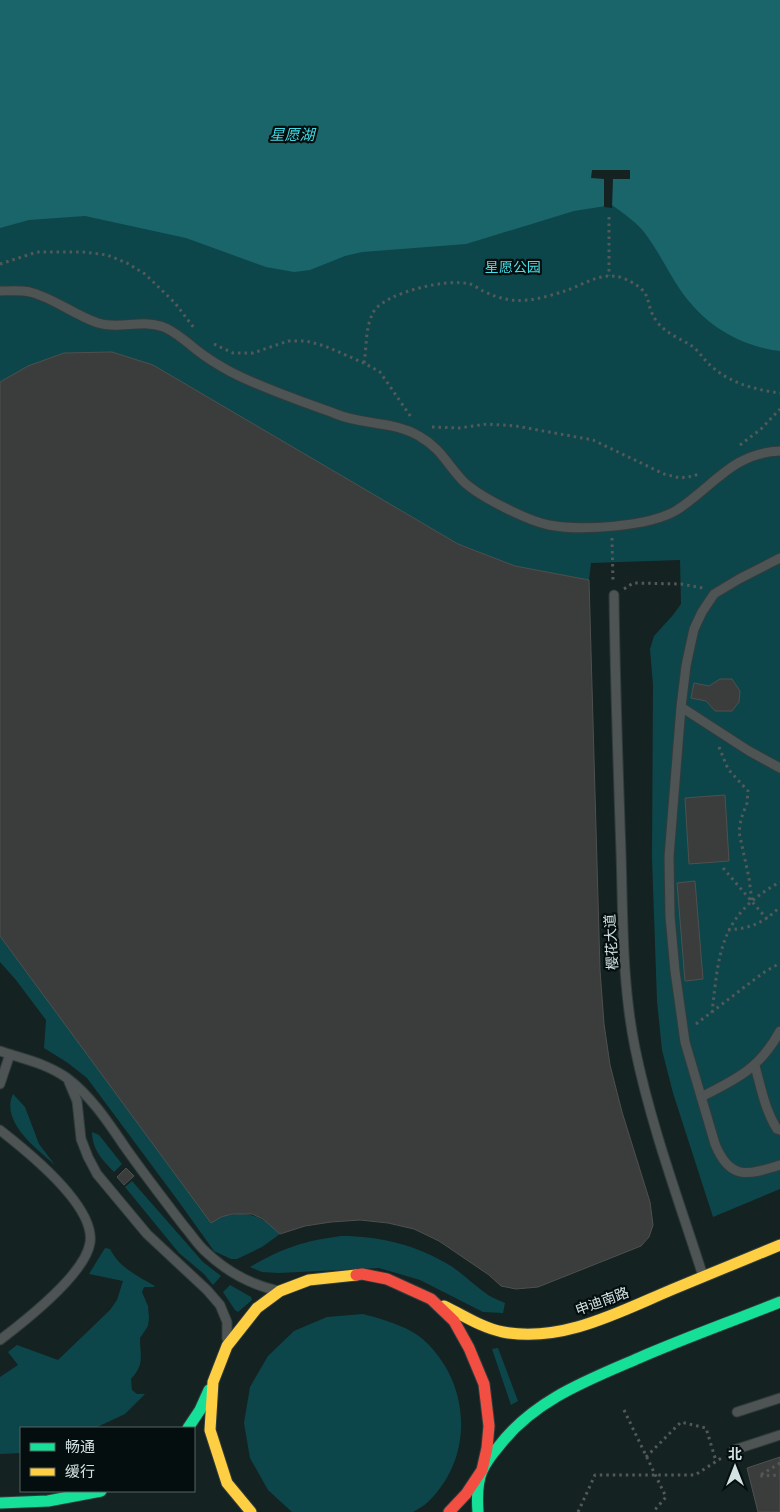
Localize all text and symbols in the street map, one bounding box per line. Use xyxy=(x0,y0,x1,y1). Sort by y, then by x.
water label: 星愿湖 xyxy=(269,126,316,143)
park label: 星愿公园 xyxy=(485,259,541,275)
street label: 樱花大道 xyxy=(602,914,620,970)
street label: 申迪南路 xyxy=(573,1284,631,1318)
legend xyxy=(20,1427,195,1492)
text: 畅通 xyxy=(65,1438,95,1455)
north arrow xyxy=(710,1442,760,1492)
text: 北 xyxy=(728,1446,742,1462)
text: 缓行 xyxy=(65,1463,95,1480)

